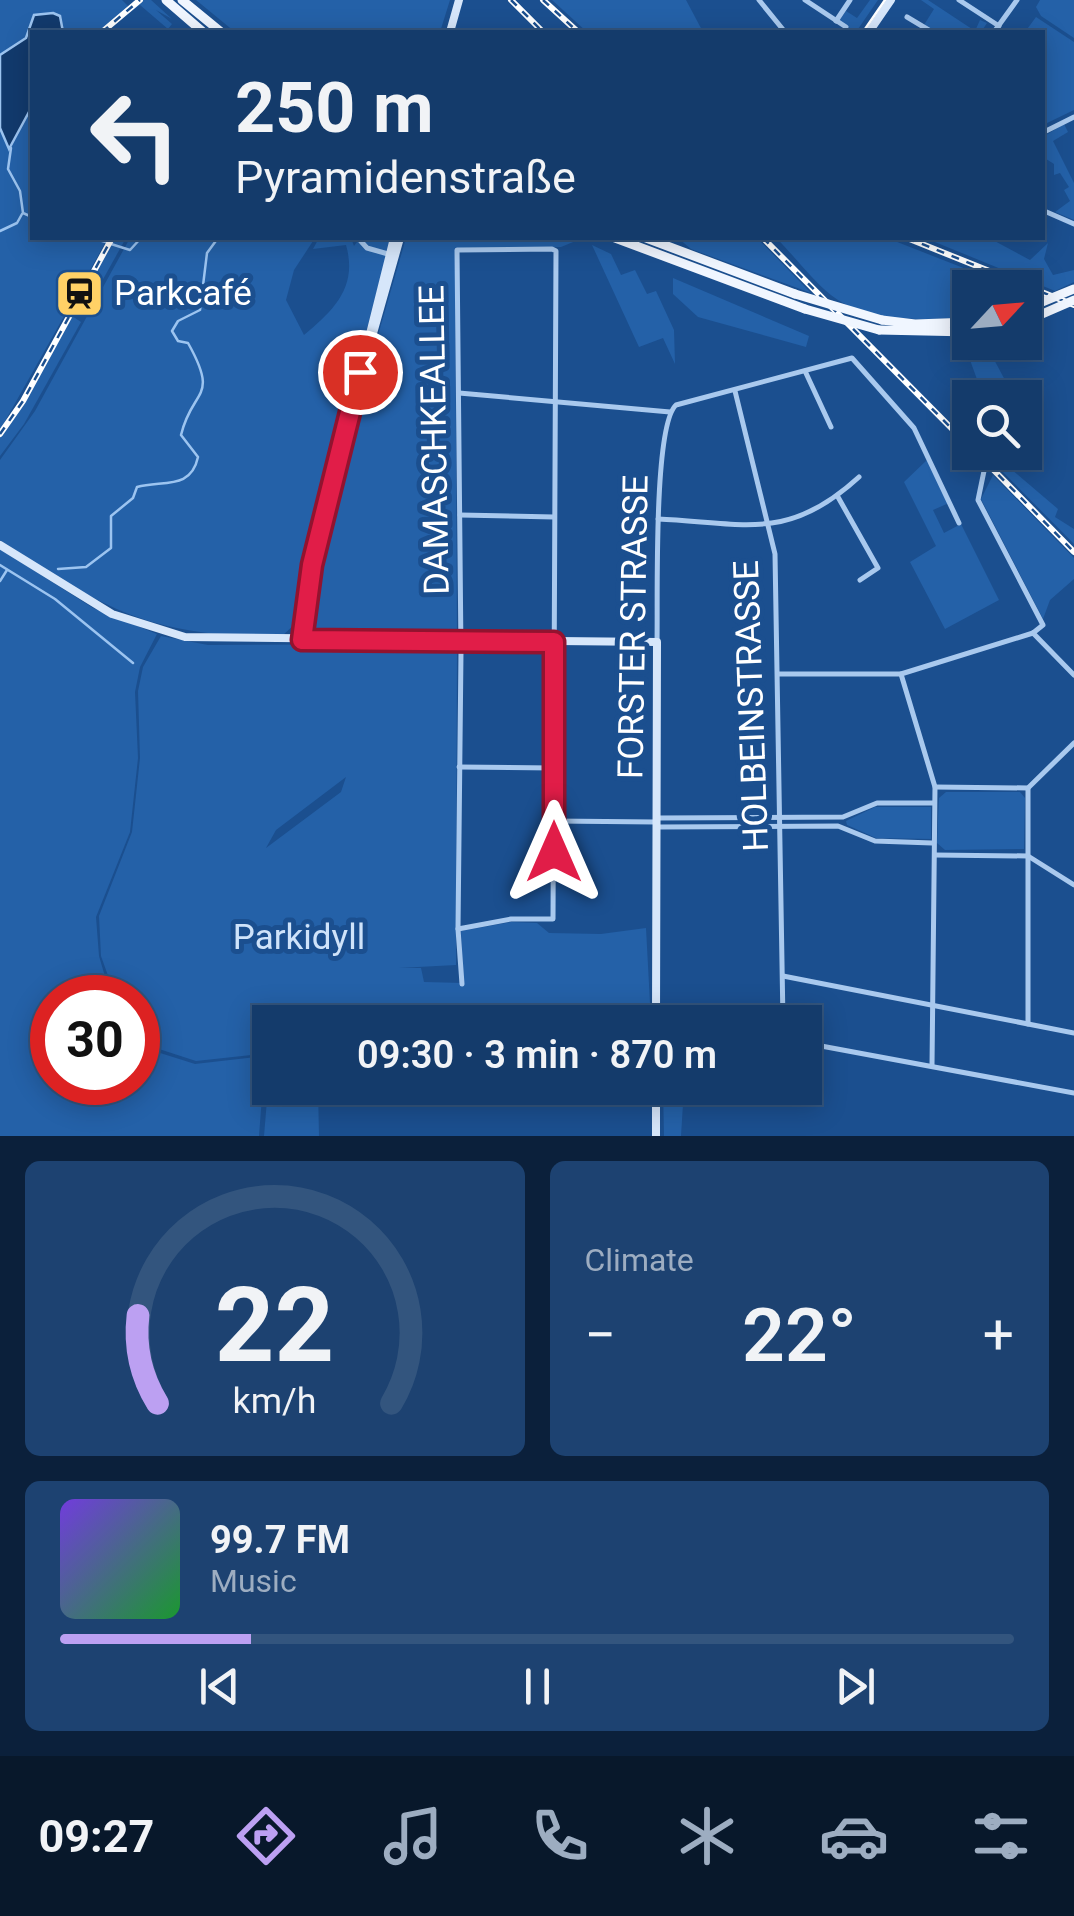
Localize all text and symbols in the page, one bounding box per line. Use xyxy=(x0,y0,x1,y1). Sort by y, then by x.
text: 250 m xyxy=(235,67,434,149)
icon: left xyxy=(70,70,200,200)
text: Pyramidenstraße xyxy=(235,151,576,204)
station icon: Parkcafé xyxy=(53,267,105,319)
north arrow xyxy=(952,270,1042,360)
map controls xyxy=(952,270,1042,470)
place label: Parkcafé xyxy=(114,273,252,314)
street label: DAMASCHKEALLEE xyxy=(411,285,458,595)
pin xyxy=(318,330,403,415)
icon: arrive xyxy=(333,345,388,400)
button: search xyxy=(952,380,1042,470)
street label: FORSTER STRASSE xyxy=(610,475,657,780)
street label: HOLBEINSTRASSE xyxy=(726,560,777,852)
position arrow xyxy=(502,800,606,904)
park label: Parkidyll xyxy=(233,917,365,958)
speed limit sign: 30 xyxy=(30,975,160,1105)
text: 09:30 · 3 min · 870 m xyxy=(357,1033,717,1077)
text: Climate xyxy=(585,1241,694,1279)
text: 22 xyxy=(215,1265,334,1386)
text: 22° xyxy=(742,1291,857,1379)
text: − xyxy=(585,1303,616,1367)
text: + xyxy=(983,1303,1014,1367)
text: km/h xyxy=(233,1380,317,1422)
text: 99.7 FM xyxy=(210,1518,350,1562)
text: Music xyxy=(210,1562,297,1600)
icon: previous xyxy=(192,1659,247,1714)
icon: pause xyxy=(510,1659,565,1714)
icon: next xyxy=(828,1659,883,1714)
icon: directions xyxy=(231,1801,301,1871)
icon: music xyxy=(378,1801,448,1871)
icon: phone xyxy=(525,1801,595,1871)
icon: climate xyxy=(672,1801,742,1871)
icon: car xyxy=(819,1801,889,1871)
icon: filters xyxy=(966,1801,1036,1871)
text: 09:27 xyxy=(38,1810,154,1863)

